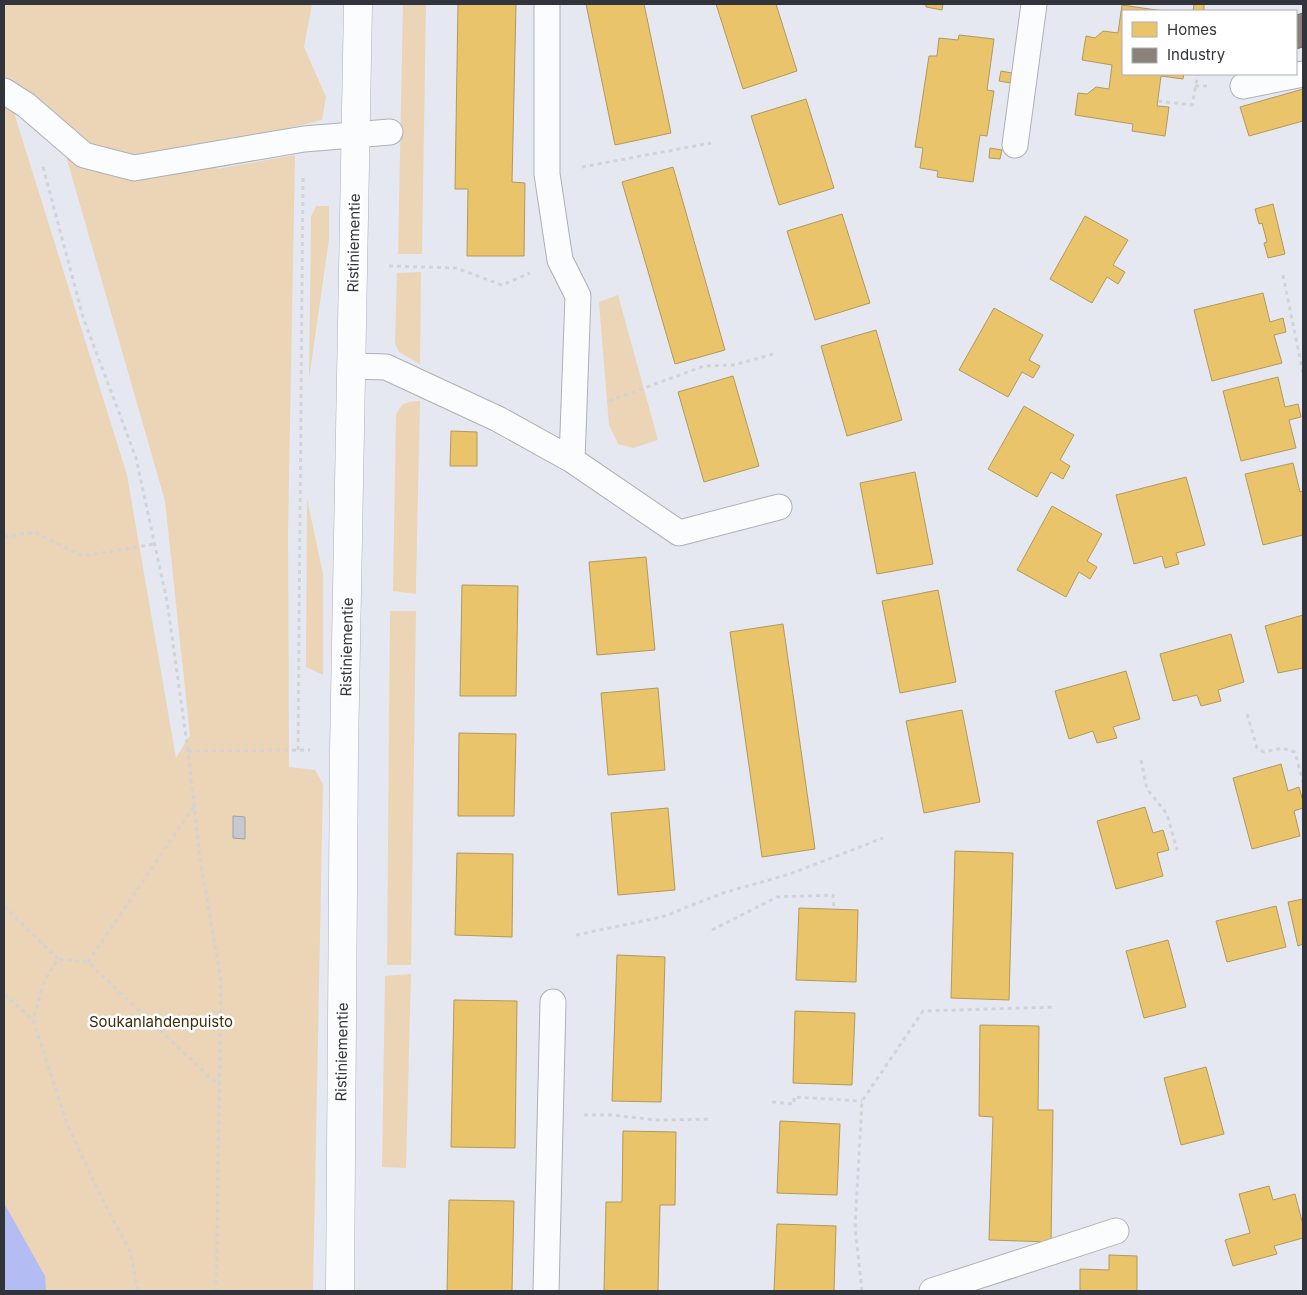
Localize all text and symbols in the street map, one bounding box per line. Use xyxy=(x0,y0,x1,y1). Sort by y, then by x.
legend xyxy=(1122,10,1297,75)
text: Homes xyxy=(1167,20,1217,39)
text: Industry xyxy=(1167,45,1226,64)
street label: Ristiniementie xyxy=(343,193,364,293)
street label: Ristiniementie xyxy=(336,597,357,697)
street label: Ristiniementie xyxy=(331,1002,352,1102)
park label: Soukanlahdenpuisto xyxy=(89,1012,233,1031)

